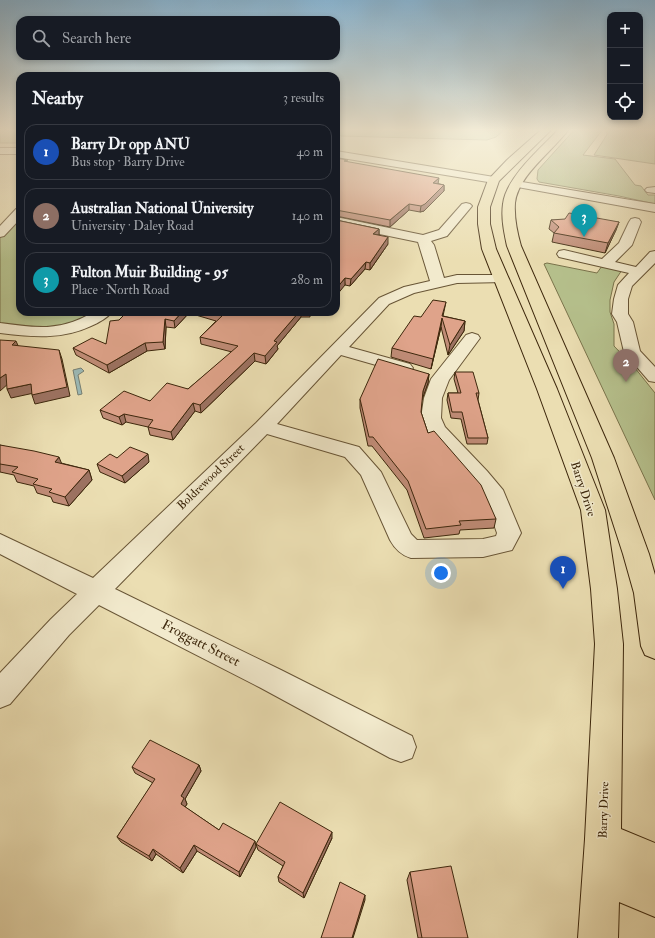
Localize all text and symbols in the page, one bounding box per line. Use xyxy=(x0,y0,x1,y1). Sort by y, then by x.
map controls xyxy=(607,12,643,120)
button: + xyxy=(607,12,643,48)
search box xyxy=(16,16,340,60)
icon: search xyxy=(30,27,52,49)
text: Search here xyxy=(62,29,131,48)
button: − xyxy=(607,48,643,84)
button: locate xyxy=(607,84,643,120)
text: Nearby xyxy=(32,88,83,109)
text: 3 results xyxy=(283,90,324,106)
text: Barry Dr opp ANU xyxy=(71,135,190,154)
text: 1 xyxy=(44,144,48,160)
text: 40 m xyxy=(297,144,323,160)
text: Bus stop · Barry Drive xyxy=(71,154,185,170)
text: Australian National University xyxy=(71,199,254,218)
pin: 3 xyxy=(571,204,597,237)
text: 2 xyxy=(43,208,49,224)
text: 140 m xyxy=(292,208,323,224)
text: University · Daley Road xyxy=(71,218,194,234)
text: Fulton Muir Building - 95 xyxy=(71,263,228,282)
text: 3 xyxy=(44,272,49,288)
text: 280 m xyxy=(291,272,323,288)
text: Place · North Road xyxy=(71,282,169,298)
pin: 2 xyxy=(613,349,639,382)
street label: Boldrewood Street xyxy=(174,441,248,513)
street label: Barry Drive xyxy=(567,460,599,518)
pin: 1 xyxy=(550,556,576,589)
your location xyxy=(431,563,451,583)
street label: Froggatt Street xyxy=(159,616,243,670)
street label: Barry Drive xyxy=(596,781,612,839)

